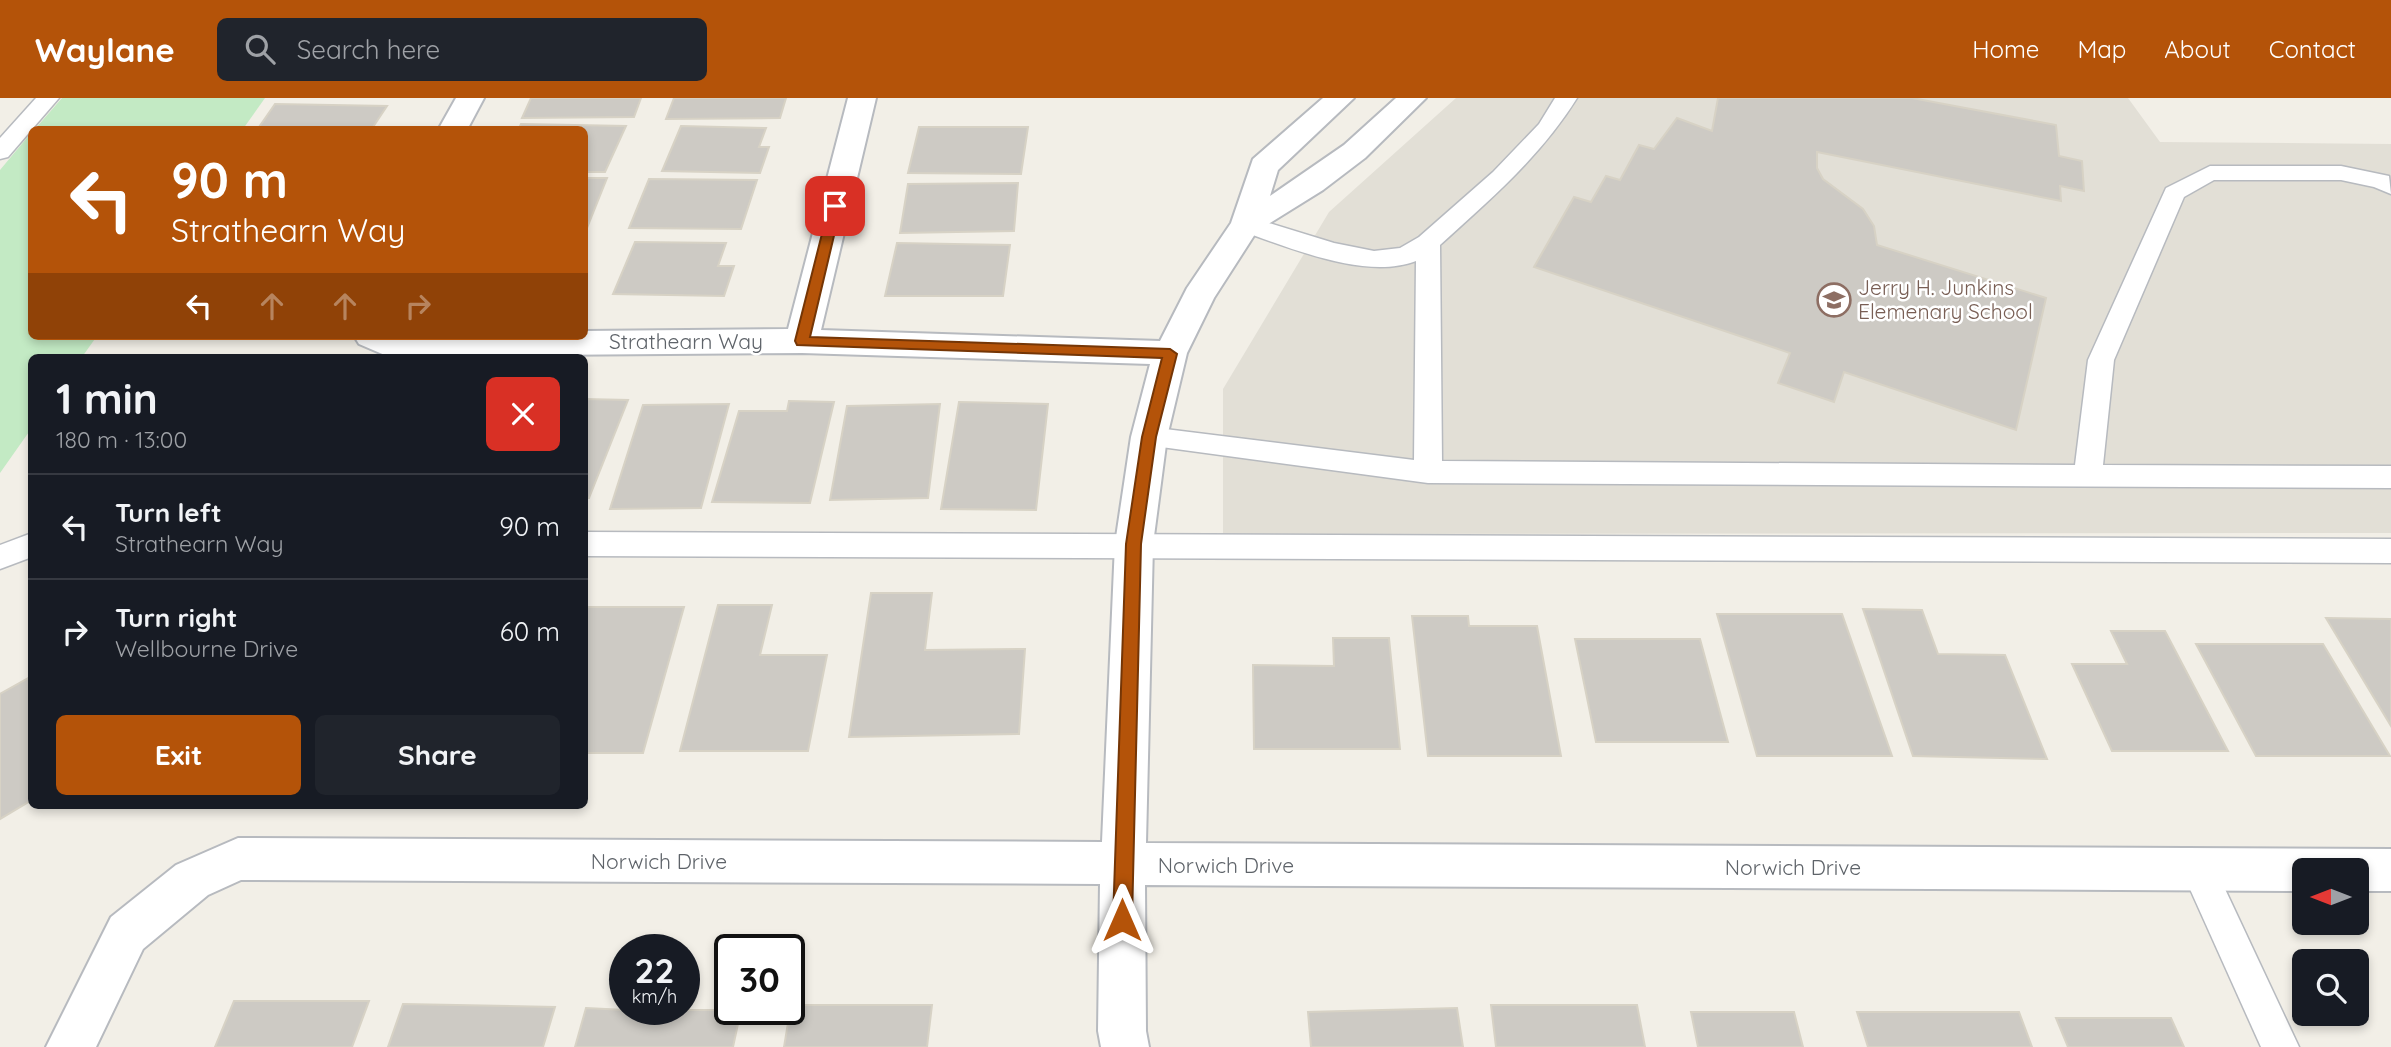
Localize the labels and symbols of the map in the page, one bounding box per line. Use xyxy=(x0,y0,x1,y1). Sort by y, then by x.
pin xyxy=(805,176,865,236)
place label: Jerry H. Junkins Elemenary School xyxy=(1858,274,2033,324)
school or university icon: Jerry H. Junkins Elemenary School xyxy=(1815,281,1853,319)
street label: Strathearn Way xyxy=(609,328,763,354)
street label: Norwich Drive xyxy=(591,848,727,874)
street label: Norwich Drive xyxy=(1158,852,1294,878)
street label: Norwich Drive xyxy=(1725,854,1861,880)
north arrow xyxy=(2292,858,2370,934)
position arrow xyxy=(1085,883,1159,957)
speed limit sign: 30 xyxy=(714,934,805,1025)

